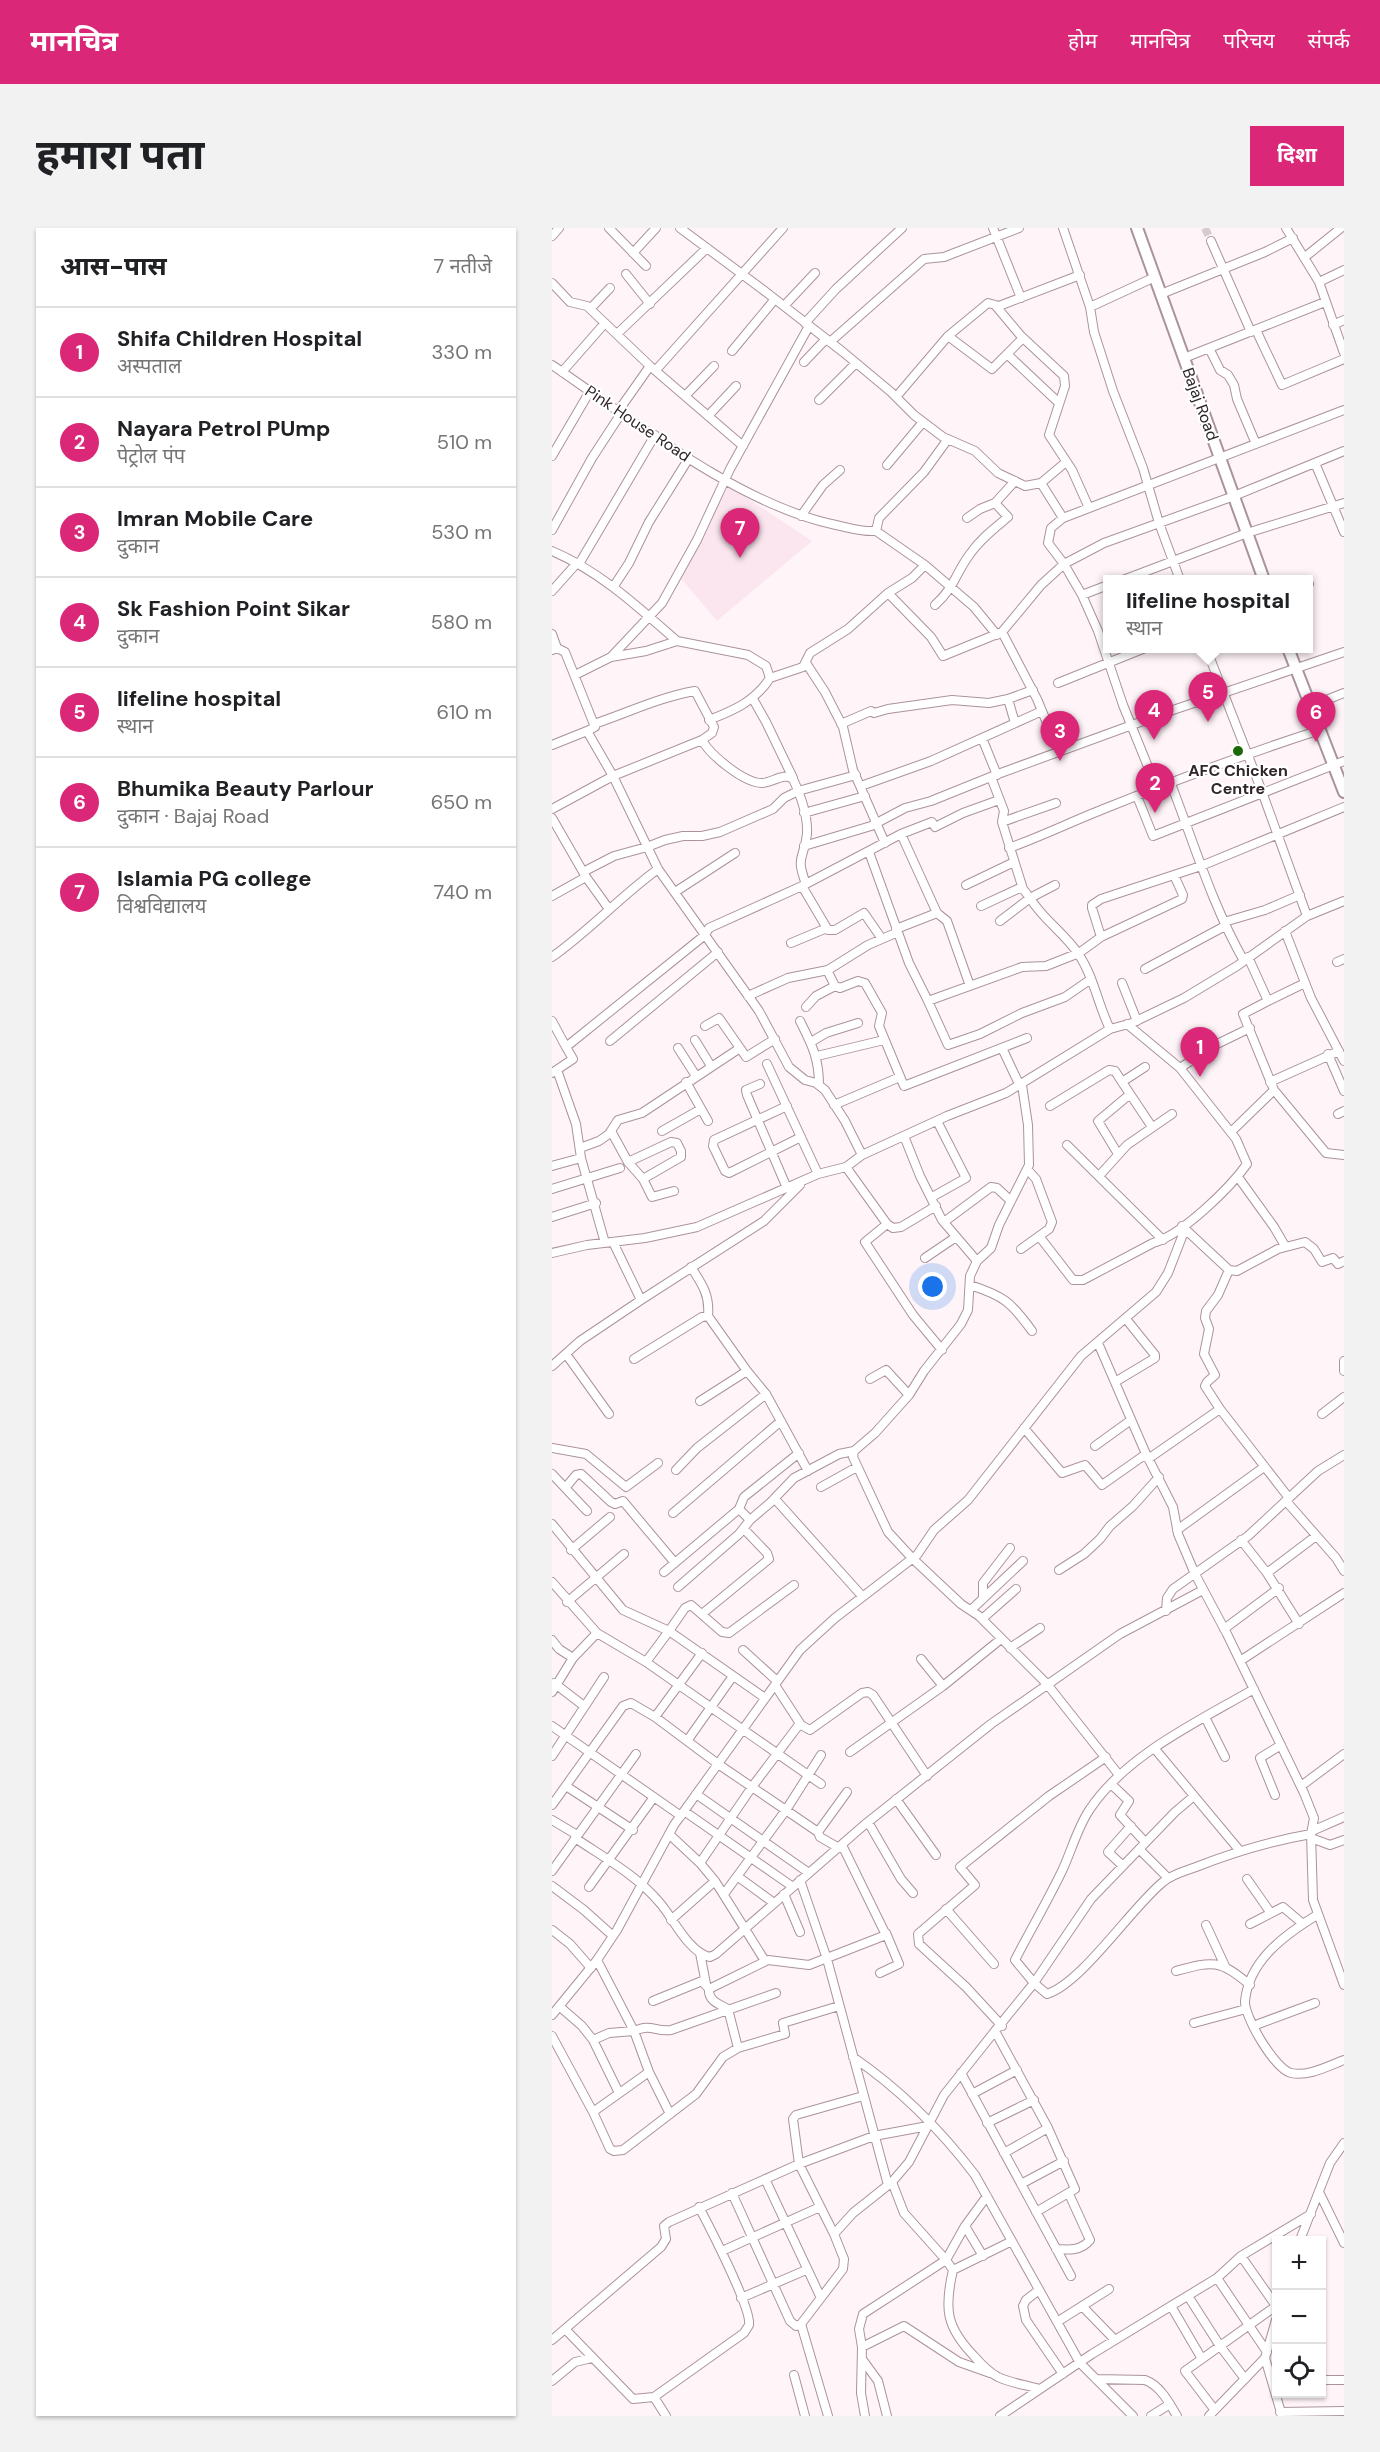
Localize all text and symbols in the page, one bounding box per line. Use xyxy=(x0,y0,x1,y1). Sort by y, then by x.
text: मानचित्र xyxy=(30,23,118,60)
text: होम xyxy=(1068,27,1097,55)
text: मानचित्र xyxy=(1130,27,1190,55)
text: परिचय xyxy=(1223,27,1275,55)
text: संपर्क xyxy=(1308,27,1350,55)
button: दिशा xyxy=(1250,126,1344,186)
text: हमारा पता xyxy=(36,127,204,182)
text: आस-पास xyxy=(60,249,167,283)
text: 7 नतीजे xyxy=(433,253,492,279)
text: Shifa Children Hospital xyxy=(117,324,362,353)
text: 1 xyxy=(76,339,83,365)
text: 330 m xyxy=(432,339,492,365)
text: अस्पताल xyxy=(117,353,182,379)
street label: Bajaj Road xyxy=(1178,365,1223,444)
street label: Pink House Road xyxy=(581,380,695,466)
text: Nayara Petrol PUmp xyxy=(117,414,330,443)
text: 2 xyxy=(74,429,85,455)
text: 510 m xyxy=(437,429,492,455)
text: पेट्रोल पंप xyxy=(117,443,185,469)
text: Imran Mobile Care xyxy=(117,504,313,533)
pin: 7 xyxy=(720,508,759,558)
text: 3 xyxy=(73,519,86,545)
text: 530 m xyxy=(431,519,492,545)
text: दुकान xyxy=(117,533,159,559)
popup xyxy=(1103,575,1313,653)
text: lifeline hospital xyxy=(1126,586,1290,615)
text: Sk Fashion Point Sikar xyxy=(117,594,350,623)
text: 4 xyxy=(73,609,86,635)
text: 580 m xyxy=(431,609,492,635)
text: स्थान xyxy=(1126,615,1162,641)
text: दुकान xyxy=(117,623,159,649)
pin: 5 xyxy=(1188,672,1228,722)
text: lifeline hospital xyxy=(117,684,281,713)
pin: 4 xyxy=(1134,690,1174,740)
pin: 6 xyxy=(1296,692,1335,742)
text: 5 xyxy=(73,699,86,725)
text: 610 m xyxy=(436,699,492,725)
pin: 3 xyxy=(1040,712,1080,761)
text: स्थान xyxy=(117,713,153,739)
marker: AFC Chicken Centre xyxy=(1231,744,1245,758)
place label: AFC Chicken Centre xyxy=(1188,760,1288,799)
pin: 2 xyxy=(1136,764,1174,813)
text: Bhumika Beauty Parlour xyxy=(117,774,374,803)
text: 6 xyxy=(73,789,86,815)
text: 650 m xyxy=(431,789,492,815)
text: दुकान · Bajaj Road xyxy=(117,803,269,829)
text: Islamia PG college xyxy=(117,864,311,893)
text: 7 xyxy=(74,879,85,905)
text: 740 m xyxy=(434,879,492,905)
text: विश्वविद्यालय xyxy=(117,893,206,919)
pin: 1 xyxy=(1180,1028,1220,1077)
your location xyxy=(918,1272,947,1301)
map controls xyxy=(1272,2236,1326,2398)
button: + xyxy=(1272,2236,1326,2290)
button: − xyxy=(1272,2290,1326,2344)
button: locate xyxy=(1272,2344,1326,2398)

